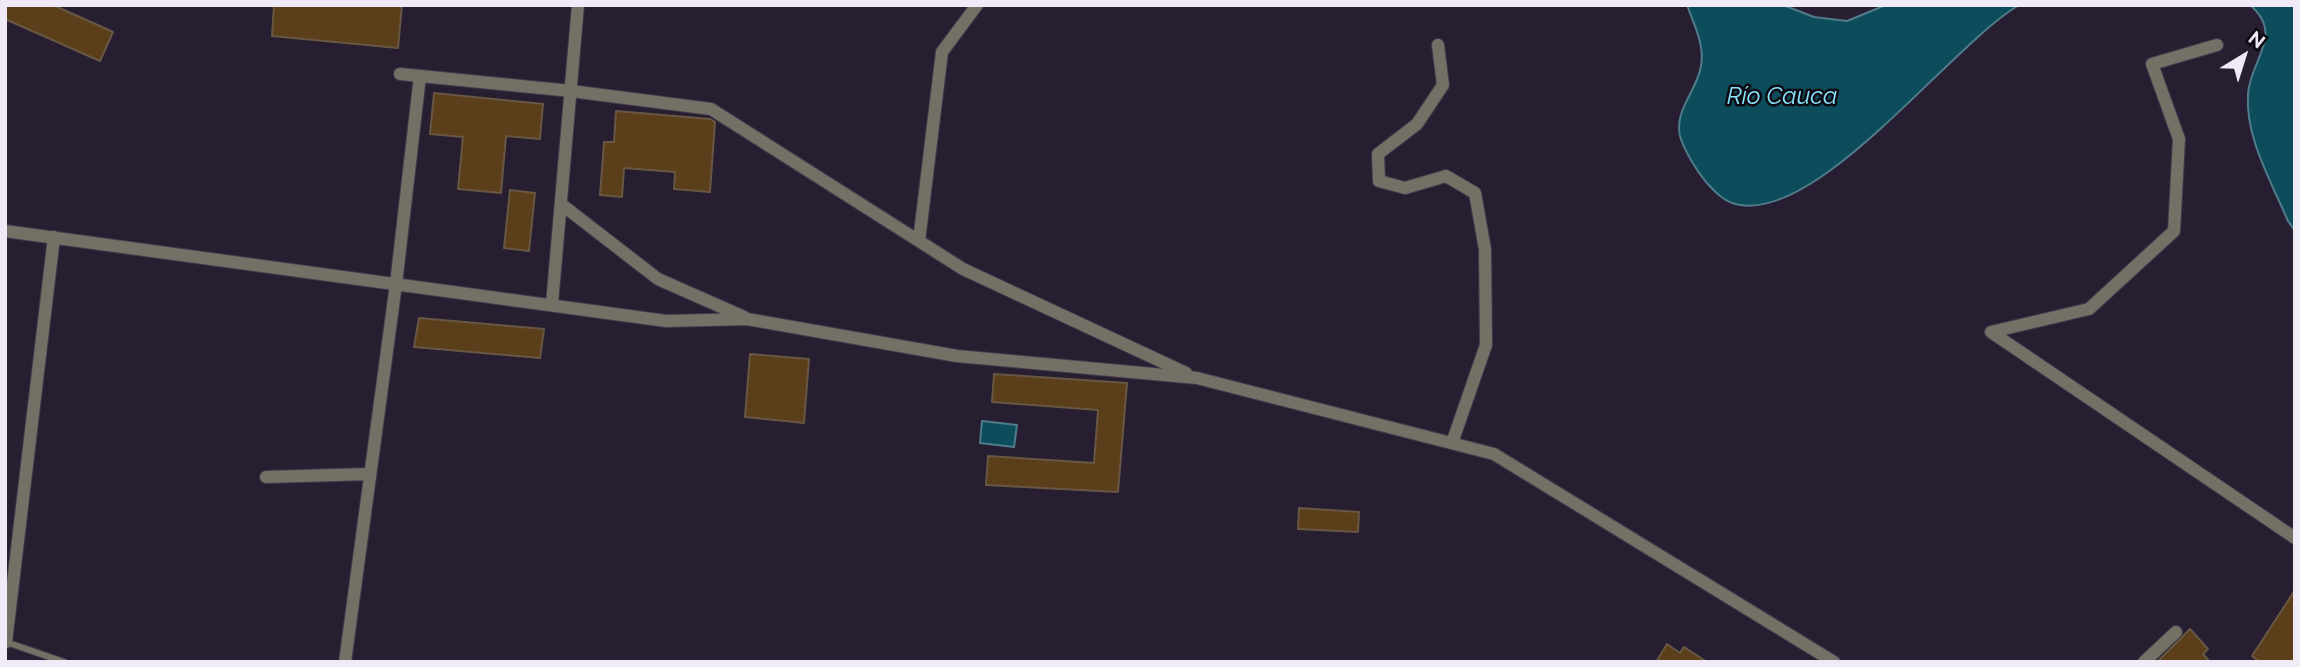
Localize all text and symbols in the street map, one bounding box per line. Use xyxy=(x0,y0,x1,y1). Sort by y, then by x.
north arrow xyxy=(2209,21,2279,91)
text: N xyxy=(2244,26,2269,53)
water label: Río Cauca xyxy=(1727,83,1837,111)

